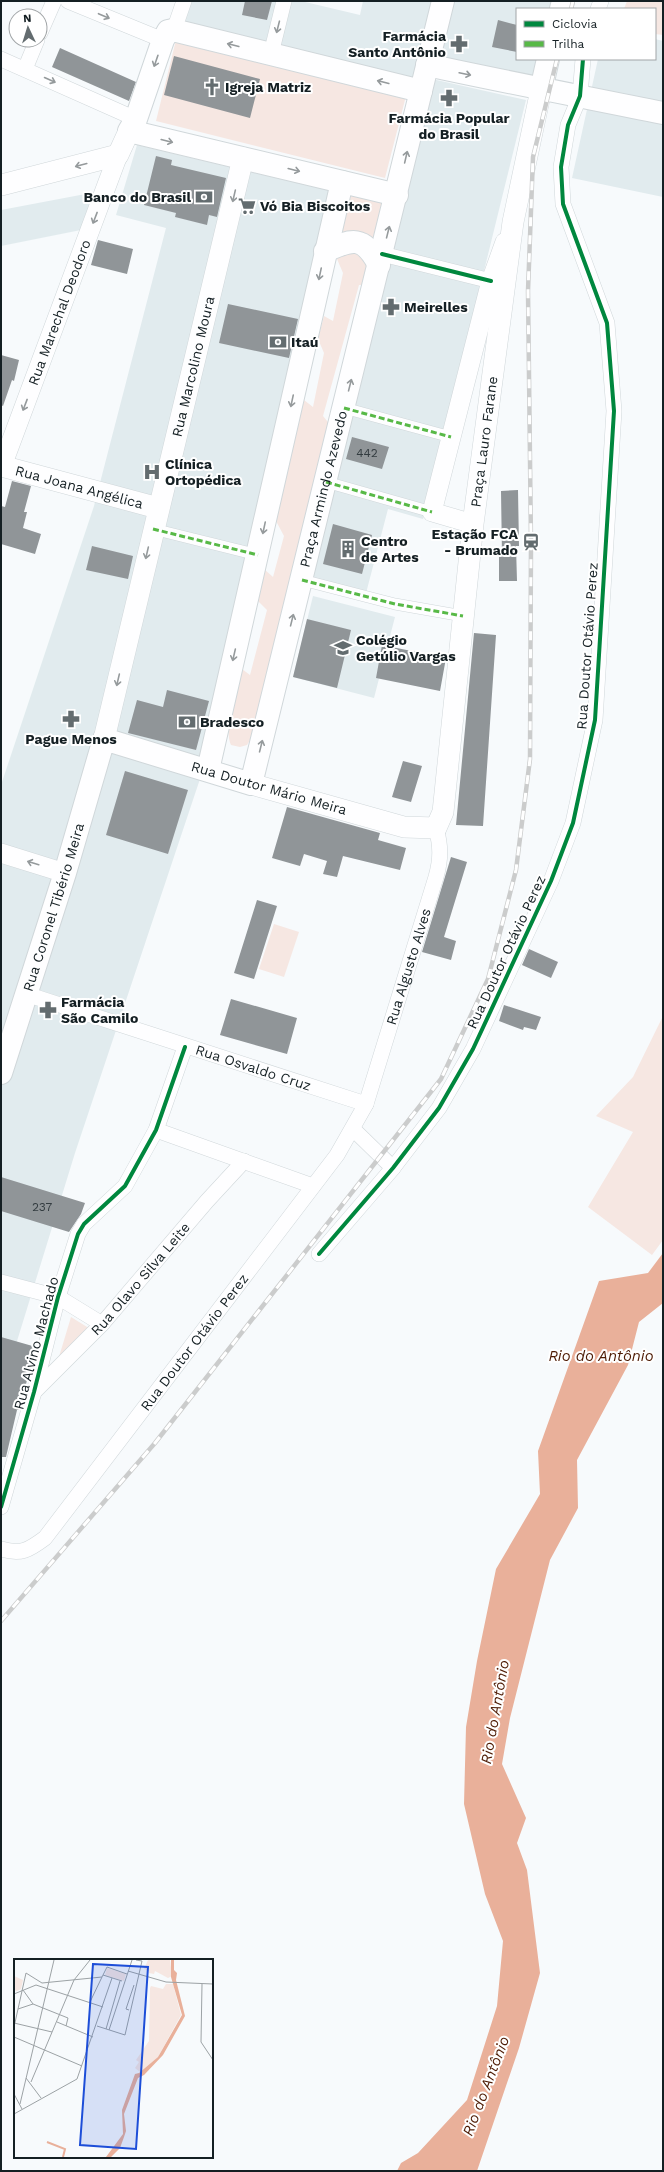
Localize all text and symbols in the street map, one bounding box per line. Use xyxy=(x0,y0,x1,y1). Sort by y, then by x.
north arrow xyxy=(8,8,48,48)
legend xyxy=(516,8,656,60)
text: N xyxy=(23,12,32,25)
one-way arrow xyxy=(98,13,110,20)
text: Ciclovia xyxy=(552,17,597,31)
one-way arrow xyxy=(273,21,281,34)
place label: Farmácia Santo Antônio xyxy=(348,28,447,60)
pharmacy icon: Farmácia Santo Antônio xyxy=(449,34,469,54)
text: Trilha xyxy=(552,37,585,51)
one-way arrow xyxy=(227,40,240,48)
one-way arrow xyxy=(152,55,159,68)
one-way arrow xyxy=(458,70,471,78)
one-way arrow xyxy=(43,77,55,84)
church icon: Igreja Matriz xyxy=(202,77,222,97)
one-way arrow xyxy=(377,78,390,85)
place label: Igreja Matriz xyxy=(225,79,311,95)
pharmacy icon: Farmácia Popular do Brasil xyxy=(439,88,459,108)
place label: Farmácia Popular do Brasil xyxy=(388,110,510,142)
one-way arrow xyxy=(161,137,174,145)
one-way arrow xyxy=(402,151,410,164)
one-way arrow xyxy=(75,162,88,170)
one-way arrow xyxy=(287,167,300,174)
bank icon: Banco do Brasil xyxy=(194,187,214,207)
place label: Banco do Brasil xyxy=(83,189,191,205)
one-way arrow xyxy=(229,189,237,202)
supermarket icon: Vó Bia Biscoitos xyxy=(237,196,257,216)
place label: Vó Bia Biscoitos xyxy=(260,198,371,214)
one-way arrow xyxy=(91,211,98,224)
one-way arrow xyxy=(384,225,392,238)
street label: Rua Marechal Deodoro xyxy=(25,237,94,387)
one-way arrow xyxy=(316,268,323,281)
street label: Rua Marcolino Moura xyxy=(169,295,218,438)
pharmacy icon: Meirelles xyxy=(381,297,401,317)
place label: Meirelles xyxy=(404,299,468,315)
bank icon: Itaú xyxy=(268,332,288,352)
place label: Itaú xyxy=(291,334,318,350)
street label: Praça Lauro Farane xyxy=(467,375,500,508)
one-way arrow xyxy=(346,379,354,392)
one-way arrow xyxy=(287,394,295,407)
one-way arrow xyxy=(20,399,28,411)
street label: Praça Armindo Azevedo xyxy=(296,409,350,569)
house number: 442 xyxy=(356,446,378,460)
place label: Clínica Ortopédica xyxy=(165,456,242,488)
street label: Rua Joana Angélica xyxy=(14,462,145,512)
hospital icon: Clínica Ortopédica xyxy=(142,462,162,482)
one-way arrow xyxy=(259,521,267,534)
place label: Estação FCA - Brumado xyxy=(432,526,519,558)
station icon: Estação FCA - Brumado xyxy=(521,532,541,552)
place label: Centro de Artes xyxy=(361,533,419,565)
building icon: Centro de Artes xyxy=(338,539,358,559)
one-way arrow xyxy=(143,546,151,559)
street label: Rua Doutor Otávio Perez xyxy=(573,562,601,730)
one-way arrow xyxy=(289,614,296,627)
place label: Colégio Getúlio Vargas xyxy=(356,632,456,664)
school or university icon: Colégio Getúlio Vargas xyxy=(333,638,353,658)
one-way arrow xyxy=(230,648,238,661)
one-way arrow xyxy=(113,673,121,686)
pharmacy icon: Pague Menos xyxy=(61,709,81,729)
bank icon: Bradesco xyxy=(177,712,197,732)
place label: Bradesco xyxy=(200,714,264,730)
place label: Pague Menos xyxy=(25,731,117,747)
one-way arrow xyxy=(257,740,265,753)
street label: Rua Doutor Mário Meira xyxy=(189,758,349,818)
street label: Rua Coronel Tibério Meira xyxy=(20,821,87,993)
one-way arrow xyxy=(27,859,40,866)
street label: Rua Doutor Otávio Perez xyxy=(463,873,549,1031)
street label: Rua Algusto Alves xyxy=(383,906,434,1027)
place label: Farmácia São Camilo xyxy=(61,994,138,1026)
pharmacy icon: Farmácia São Camilo xyxy=(38,1000,58,1020)
street label: Rua Osvaldo Cruz xyxy=(194,1041,313,1094)
house number: 237 xyxy=(32,1200,52,1214)
street label: Rua Olavo Silva Leite xyxy=(88,1219,193,1338)
street label: Rua Doutor Otávio Perez xyxy=(137,1271,251,1414)
street label: Rua Alvino Machado xyxy=(11,1275,61,1411)
water label: Rio do Antônio xyxy=(548,1347,654,1365)
water label: Rio do Antônio xyxy=(477,1659,513,1765)
inset map xyxy=(14,1959,213,2158)
water label: Rio do Antônio xyxy=(459,2034,513,2138)

